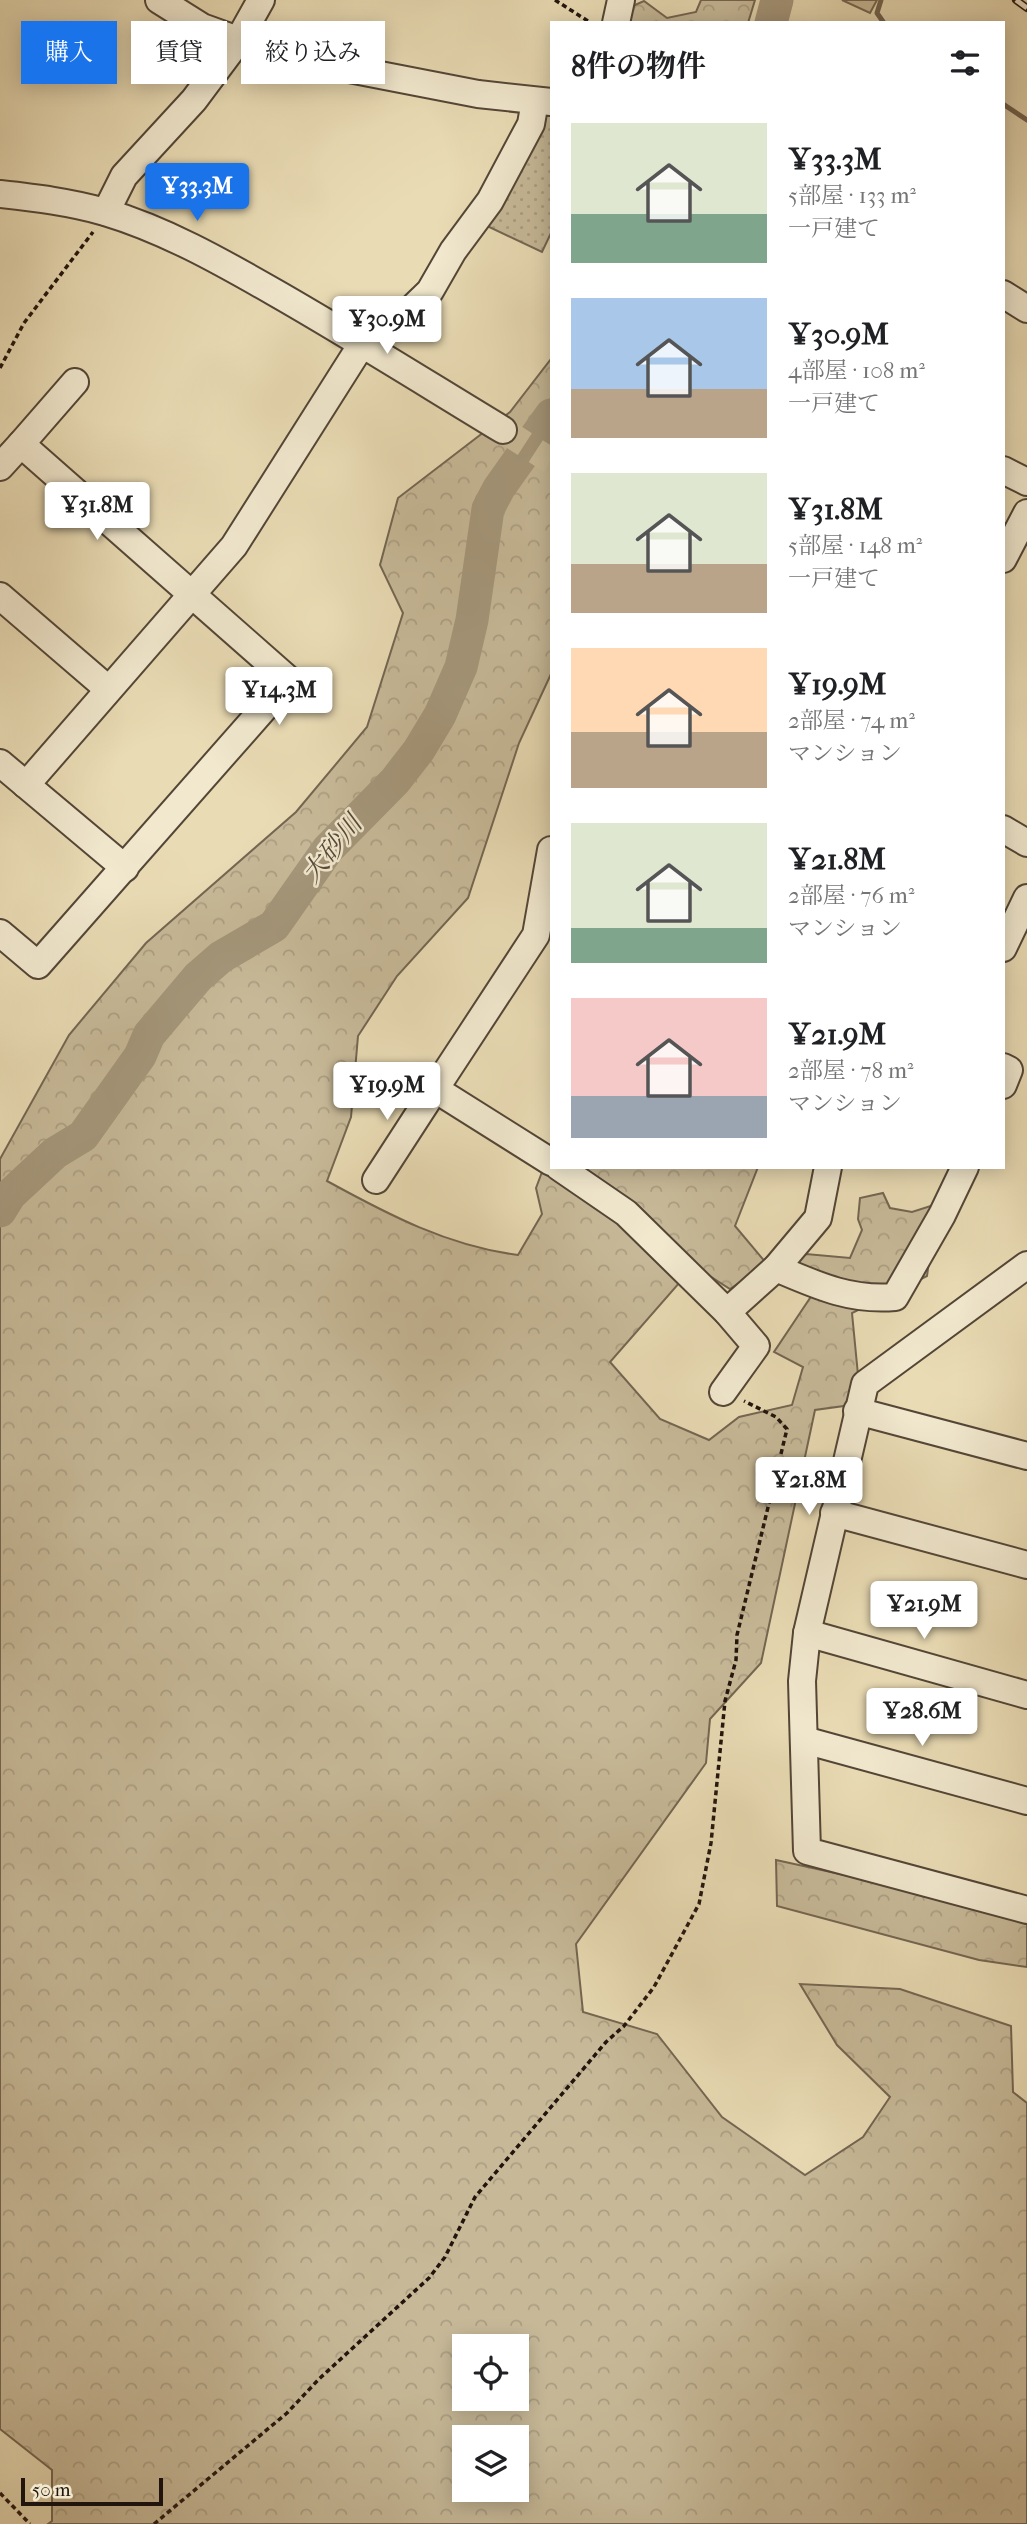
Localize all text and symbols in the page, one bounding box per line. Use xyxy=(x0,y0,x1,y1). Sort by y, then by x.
chip: 購入 xyxy=(21,21,117,84)
chip: 賃貸 xyxy=(131,21,227,84)
chip: 絞り込み xyxy=(241,21,385,84)
icon: filters xyxy=(946,44,984,82)
text: 8件の物件 xyxy=(571,49,706,84)
text: ¥33.3M xyxy=(788,142,881,177)
icon: home xyxy=(627,151,711,235)
pin: ¥33.3M xyxy=(140,164,254,223)
text: ¥33.3M xyxy=(161,172,233,199)
text: 5部屋 · 133 m² xyxy=(788,182,916,209)
text: 一戸建て xyxy=(788,215,880,242)
pin: ¥30.9M xyxy=(330,296,444,356)
text: ¥30.9M xyxy=(348,305,426,332)
text: ¥30.9M xyxy=(788,317,889,352)
icon: home xyxy=(627,326,711,410)
text: 4部屋 · 108 m² xyxy=(788,357,925,384)
text: 一戸建て xyxy=(788,390,880,417)
pin: ¥31.8M xyxy=(40,482,154,542)
text: ¥31.8M xyxy=(61,491,133,518)
text: ¥31.8M xyxy=(788,492,883,527)
icon: home xyxy=(627,501,711,585)
text: 5部屋 · 148 m² xyxy=(788,532,922,559)
text: 一戸建て xyxy=(788,565,880,592)
text: ¥19.9M xyxy=(788,667,886,702)
pin: ¥14.3M xyxy=(222,668,336,727)
text: ¥14.3M xyxy=(241,676,317,703)
icon: home xyxy=(627,676,711,760)
text: 2部屋 · 74 m² xyxy=(788,707,915,734)
text: マンション xyxy=(788,740,902,767)
water label: 大砂川 xyxy=(295,807,370,889)
text: ¥21.8M xyxy=(788,842,886,877)
icon: home xyxy=(627,851,711,935)
text: 2部屋 · 76 m² xyxy=(788,882,914,909)
text: マンション xyxy=(788,915,902,942)
text: ¥21.9M xyxy=(788,1017,886,1052)
icon: home xyxy=(627,1026,711,1110)
text: 2部屋 · 78 m² xyxy=(788,1057,914,1084)
pin: ¥19.9M xyxy=(330,1062,444,1122)
text: ¥19.9M xyxy=(349,1071,425,1098)
text: マンション xyxy=(788,1090,902,1117)
pin: ¥21.8M xyxy=(752,1458,866,1517)
text: ¥21.8M xyxy=(772,1466,846,1493)
pin: ¥21.9M xyxy=(867,1582,981,1641)
text: ¥21.9M xyxy=(886,1590,962,1617)
pin: ¥28.6M xyxy=(865,1688,979,1748)
text: ¥28.6M xyxy=(882,1697,962,1724)
map controls xyxy=(452,2334,529,2502)
button: locate xyxy=(452,2334,529,2411)
button: layers xyxy=(452,2425,529,2502)
scale bar xyxy=(21,2475,163,2507)
text: 50 m xyxy=(32,2479,71,2501)

